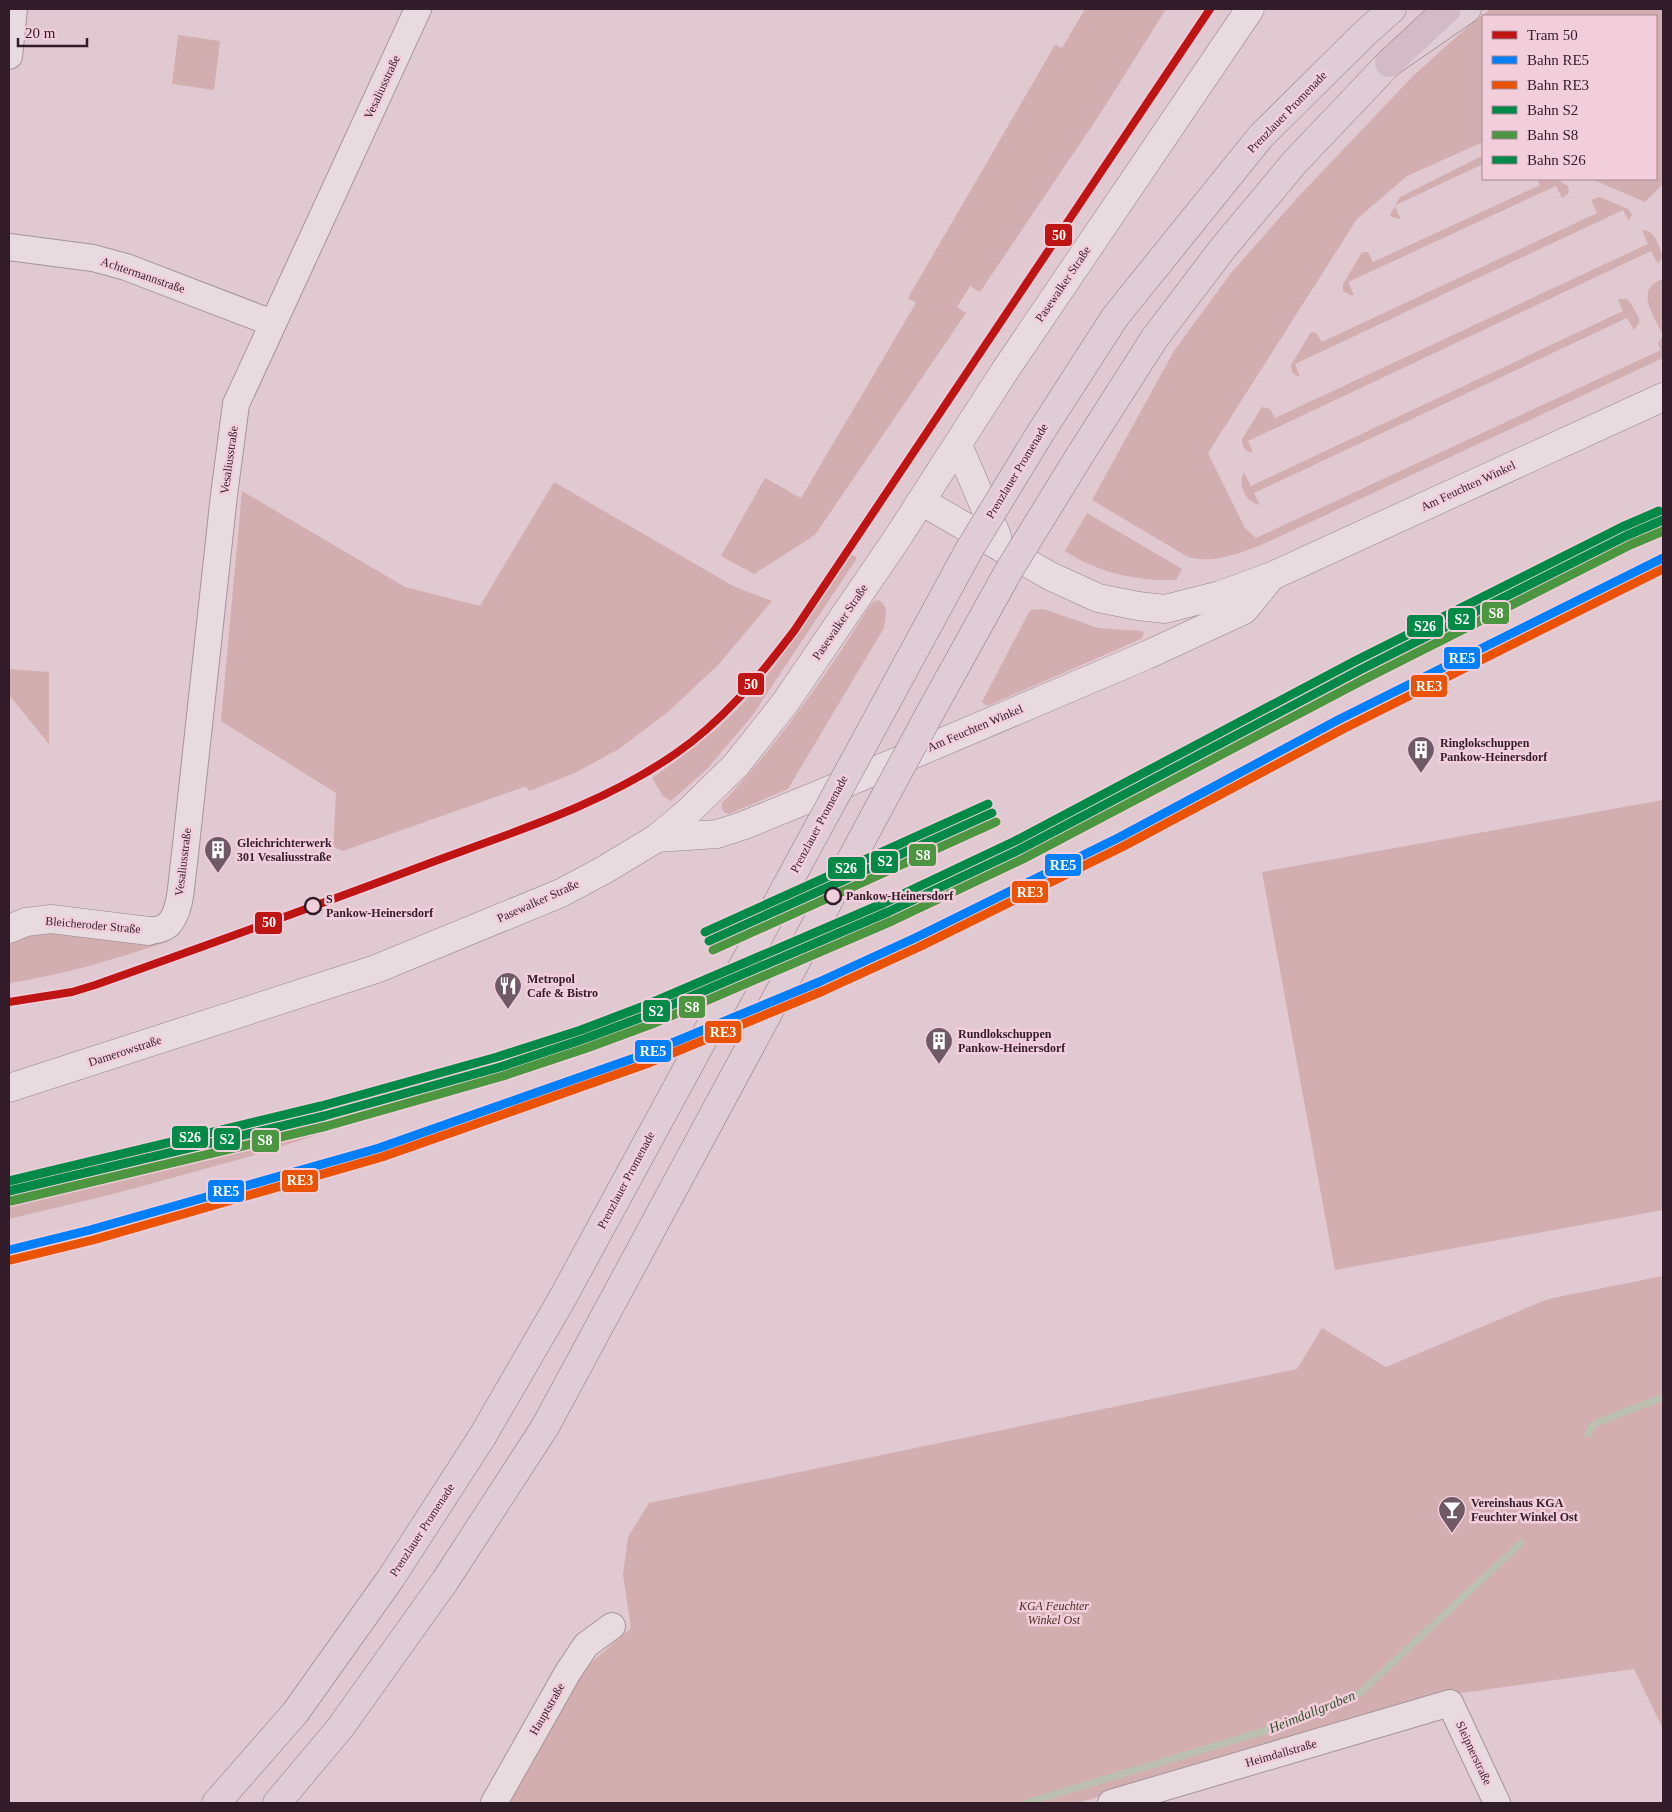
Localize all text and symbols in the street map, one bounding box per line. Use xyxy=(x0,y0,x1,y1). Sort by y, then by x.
scale bar xyxy=(18,15,86,47)
legend xyxy=(1482,15,1657,180)
text: 20 m xyxy=(25,25,56,41)
text: Tram 50 xyxy=(1527,27,1578,43)
text: Bahn RE5 xyxy=(1527,52,1589,68)
street label: Vesaliusstraße xyxy=(361,53,403,121)
street label: Prenzlauer Promenade xyxy=(1244,68,1330,156)
text: Bahn RE3 xyxy=(1527,77,1589,93)
text: Bahn S2 xyxy=(1527,102,1578,118)
text: Bahn S8 xyxy=(1527,127,1578,143)
text: Bahn S26 xyxy=(1527,152,1586,168)
line badge: 50 xyxy=(1044,223,1073,247)
text: 50 xyxy=(1052,228,1066,243)
street label: Pasewalker Straße xyxy=(1033,243,1093,325)
street label: Achtermannstraße xyxy=(99,254,187,296)
street label: Prenzlauer Promenade xyxy=(983,421,1051,521)
street label: Vesaliusstraße xyxy=(217,425,241,495)
street label: Am Feuchten Winkel xyxy=(1419,458,1518,514)
street label: Pasewalker Straße xyxy=(810,581,870,663)
line badge: S8 xyxy=(1481,601,1510,625)
text: S8 xyxy=(1489,606,1503,621)
line badge: S2 xyxy=(1447,607,1476,631)
text: S2 xyxy=(1455,612,1469,627)
line badge: S26 xyxy=(1406,614,1444,638)
text: S26 xyxy=(1414,619,1436,634)
line badge: RE5 xyxy=(1443,646,1481,670)
text: RE5 xyxy=(1449,651,1475,666)
line badge: 50 xyxy=(737,672,765,696)
line badge: RE3 xyxy=(1410,674,1448,698)
text: 50 xyxy=(744,677,758,692)
text: RE3 xyxy=(1416,679,1442,694)
street label: Am Feuchten Winkel xyxy=(925,701,1026,754)
building icon: Ringlokschuppen Pankow-Heinersdorf xyxy=(1406,735,1436,774)
place label: Ringlokschuppen Pankow-Heinersdorf xyxy=(1440,736,1548,764)
street label: Prenzlauer Promenade xyxy=(787,773,851,875)
street label: Vesaliusstraße xyxy=(172,827,194,897)
building icon: Gleichrichterwerk 301 Vesaliusstraße xyxy=(203,835,233,874)
place label: Gleichrichterwerk 301 Vesaliusstraße xyxy=(237,836,332,864)
line badge: S8 xyxy=(908,843,937,867)
text: S8 xyxy=(916,848,930,863)
line badge: S2 xyxy=(870,850,899,874)
line badge: RE5 xyxy=(1044,853,1082,877)
text: S2 xyxy=(878,854,892,869)
line badge: S26 xyxy=(827,856,866,880)
text: RE5 xyxy=(1050,858,1076,873)
text: S26 xyxy=(835,861,857,876)
street label: Pasewalker Straße xyxy=(495,877,581,925)
line badge: RE3 xyxy=(1011,880,1049,904)
text: RE3 xyxy=(1017,885,1043,900)
marker: Pankow-Heinersdorf xyxy=(824,887,842,905)
place label: Pankow-Heinersdorf xyxy=(846,889,954,903)
place label: S Pankow-Heinersdorf xyxy=(326,892,434,920)
marker: S Pankow-Heinersdorf xyxy=(304,897,322,915)
line badge: 50 xyxy=(254,911,283,935)
street label: Bleicheroder Straße xyxy=(45,914,141,936)
text: 50 xyxy=(262,915,276,930)
restaurant icon: Metropol Cafe & Bistro xyxy=(493,971,523,1010)
place label: Metropol Cafe & Bistro xyxy=(527,972,598,1000)
line badge: S8 xyxy=(678,995,706,1019)
line badge: S2 xyxy=(642,999,671,1023)
text: S8 xyxy=(685,1000,699,1015)
text: S2 xyxy=(649,1004,663,1019)
line badge: RE3 xyxy=(704,1020,742,1044)
text: RE3 xyxy=(710,1025,736,1040)
building icon: Rundlokschuppen Pankow-Heinersdorf xyxy=(924,1026,954,1065)
place label: Rundlokschuppen Pankow-Heinersdorf xyxy=(958,1027,1066,1055)
street label: Damerowstraße xyxy=(87,1033,163,1069)
line badge: RE5 xyxy=(634,1039,672,1063)
text: RE5 xyxy=(640,1044,666,1059)
line badge: S26 xyxy=(171,1125,209,1149)
line badge: S2 xyxy=(213,1127,241,1151)
line badge: S8 xyxy=(251,1129,280,1153)
street label: Prenzlauer Promenade xyxy=(594,1129,658,1231)
text: S26 xyxy=(179,1130,201,1145)
text: S2 xyxy=(220,1132,234,1147)
text: S8 xyxy=(258,1133,272,1148)
line badge: RE3 xyxy=(281,1169,319,1193)
text: RE3 xyxy=(287,1173,313,1188)
line badge: RE5 xyxy=(207,1179,245,1203)
text: RE5 xyxy=(213,1184,239,1199)
street label: Prenzlauer Promenade xyxy=(387,1481,457,1579)
bar icon: Vereinshaus KGA Feuchter Winkel Ost xyxy=(1437,1495,1467,1534)
place label: Vereinshaus KGA Feuchter Winkel Ost xyxy=(1471,1496,1578,1524)
park label: KGA Feuchter Winkel Ost xyxy=(1018,1599,1089,1627)
street label: Hauptstraße xyxy=(526,1680,568,1738)
water label: Heimdallgraben xyxy=(1266,1688,1357,1737)
street label: Sleipnerstraße xyxy=(1453,1719,1495,1787)
street label: Heimdallstraße xyxy=(1244,1736,1318,1770)

